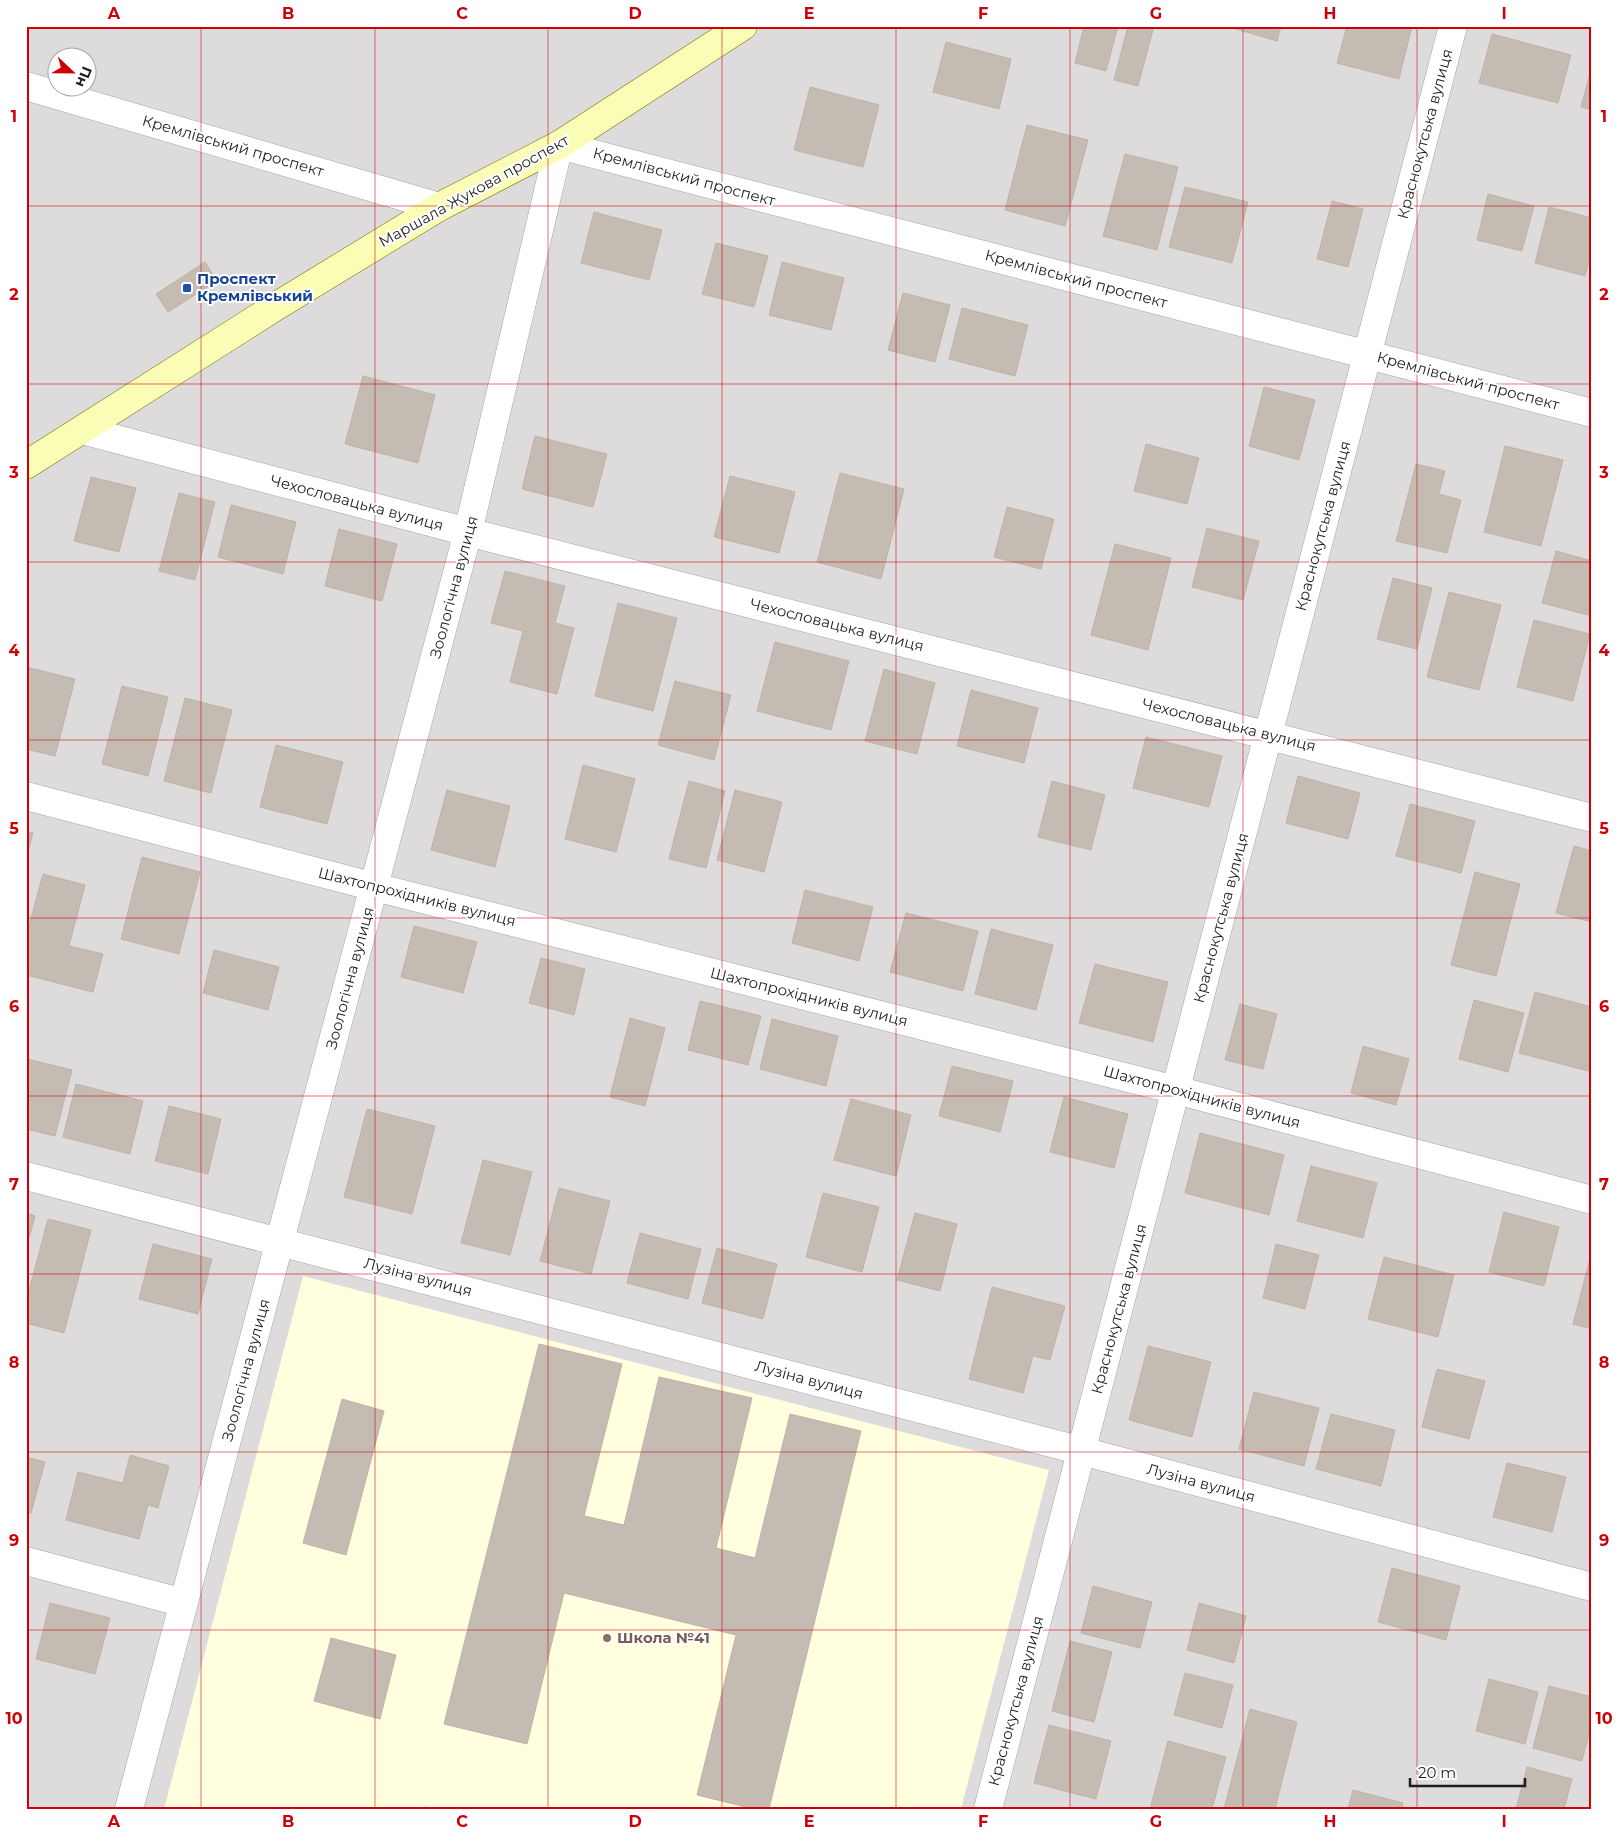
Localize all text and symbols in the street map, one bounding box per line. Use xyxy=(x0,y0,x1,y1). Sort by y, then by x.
text: A xyxy=(107,4,121,23)
text: B xyxy=(282,4,294,23)
text: C xyxy=(456,4,468,23)
text: D xyxy=(628,4,642,23)
text: E xyxy=(804,4,814,23)
text: F xyxy=(978,4,988,23)
text: G xyxy=(1150,4,1162,23)
text: H xyxy=(1324,4,1336,23)
text: I xyxy=(1501,4,1507,23)
street label: Краснокутська вулиця xyxy=(1393,47,1456,221)
north arrow xyxy=(48,48,98,98)
text: Пн xyxy=(72,64,96,90)
text: 1 xyxy=(11,107,17,126)
text: 1 xyxy=(1601,107,1607,126)
street label: Кремлівський проспект xyxy=(140,110,327,181)
street label: Маршала Жукова проспект xyxy=(375,130,573,251)
street label: Кремлівський проспект xyxy=(591,143,778,210)
street label: Кремлівський проспект xyxy=(983,245,1170,312)
place label: Проспект Кремлівський xyxy=(197,269,313,305)
marker: Проспект Кремлівський xyxy=(181,282,193,294)
text: 2 xyxy=(9,285,19,304)
text: 2 xyxy=(1599,285,1609,304)
street label: Кремлівський проспект xyxy=(1375,347,1562,414)
street label: Краснокутська вулиця xyxy=(1291,439,1354,613)
text: 3 xyxy=(8,463,19,482)
text: 3 xyxy=(1598,463,1609,482)
street label: Чехословацька вулиця xyxy=(269,470,446,535)
street label: Зоологічна вулиця xyxy=(425,514,482,660)
street label: Чехословацька вулиця xyxy=(748,594,926,655)
text: 4 xyxy=(8,641,20,660)
text: 4 xyxy=(1598,641,1610,660)
street label: Чехословацька вулиця xyxy=(1140,694,1318,755)
text: 5 xyxy=(9,819,19,838)
text: 5 xyxy=(1599,819,1609,838)
street label: Краснокутська вулиця xyxy=(1189,831,1252,1005)
street label: Шахтопрохідників вулиця xyxy=(316,863,518,930)
street label: Зоологічна вулиця xyxy=(321,905,378,1051)
street label: Шахтопрохідників вулиця xyxy=(708,963,910,1030)
text: 6 xyxy=(9,997,19,1016)
text: 6 xyxy=(1599,997,1609,1016)
street label: Шахтопрохідників вулиця xyxy=(1102,1061,1303,1132)
text: 7 xyxy=(9,1175,19,1194)
text: 7 xyxy=(1599,1175,1609,1194)
street label: Краснокутська вулиця xyxy=(1087,1222,1150,1396)
street label: Лузіна вулиця xyxy=(362,1253,474,1300)
street label: Зоологічна вулиця xyxy=(217,1297,274,1443)
text: 8 xyxy=(9,1353,19,1372)
text: 8 xyxy=(1599,1353,1609,1372)
street label: Лузіна вулиця xyxy=(753,1356,865,1403)
street label: Лузіна вулиця xyxy=(1145,1459,1257,1506)
text: 9 xyxy=(9,1531,19,1550)
text: 9 xyxy=(1599,1531,1609,1550)
street label: Краснокутська вулиця xyxy=(984,1614,1047,1788)
place label: Школа №41 xyxy=(617,1628,710,1647)
marker: Школа №41 xyxy=(601,1632,613,1644)
text: 10 xyxy=(5,1709,23,1728)
text: 10 xyxy=(1595,1709,1613,1728)
scale bar xyxy=(1410,1755,1526,1787)
text: 20 m xyxy=(1418,1763,1456,1782)
text: A xyxy=(107,1812,121,1831)
text: B xyxy=(282,1812,294,1831)
text: C xyxy=(456,1812,468,1831)
text: D xyxy=(628,1812,642,1831)
text: E xyxy=(804,1812,814,1831)
text: F xyxy=(978,1812,988,1831)
text: G xyxy=(1150,1812,1162,1831)
text: H xyxy=(1324,1812,1336,1831)
text: I xyxy=(1501,1812,1507,1831)

